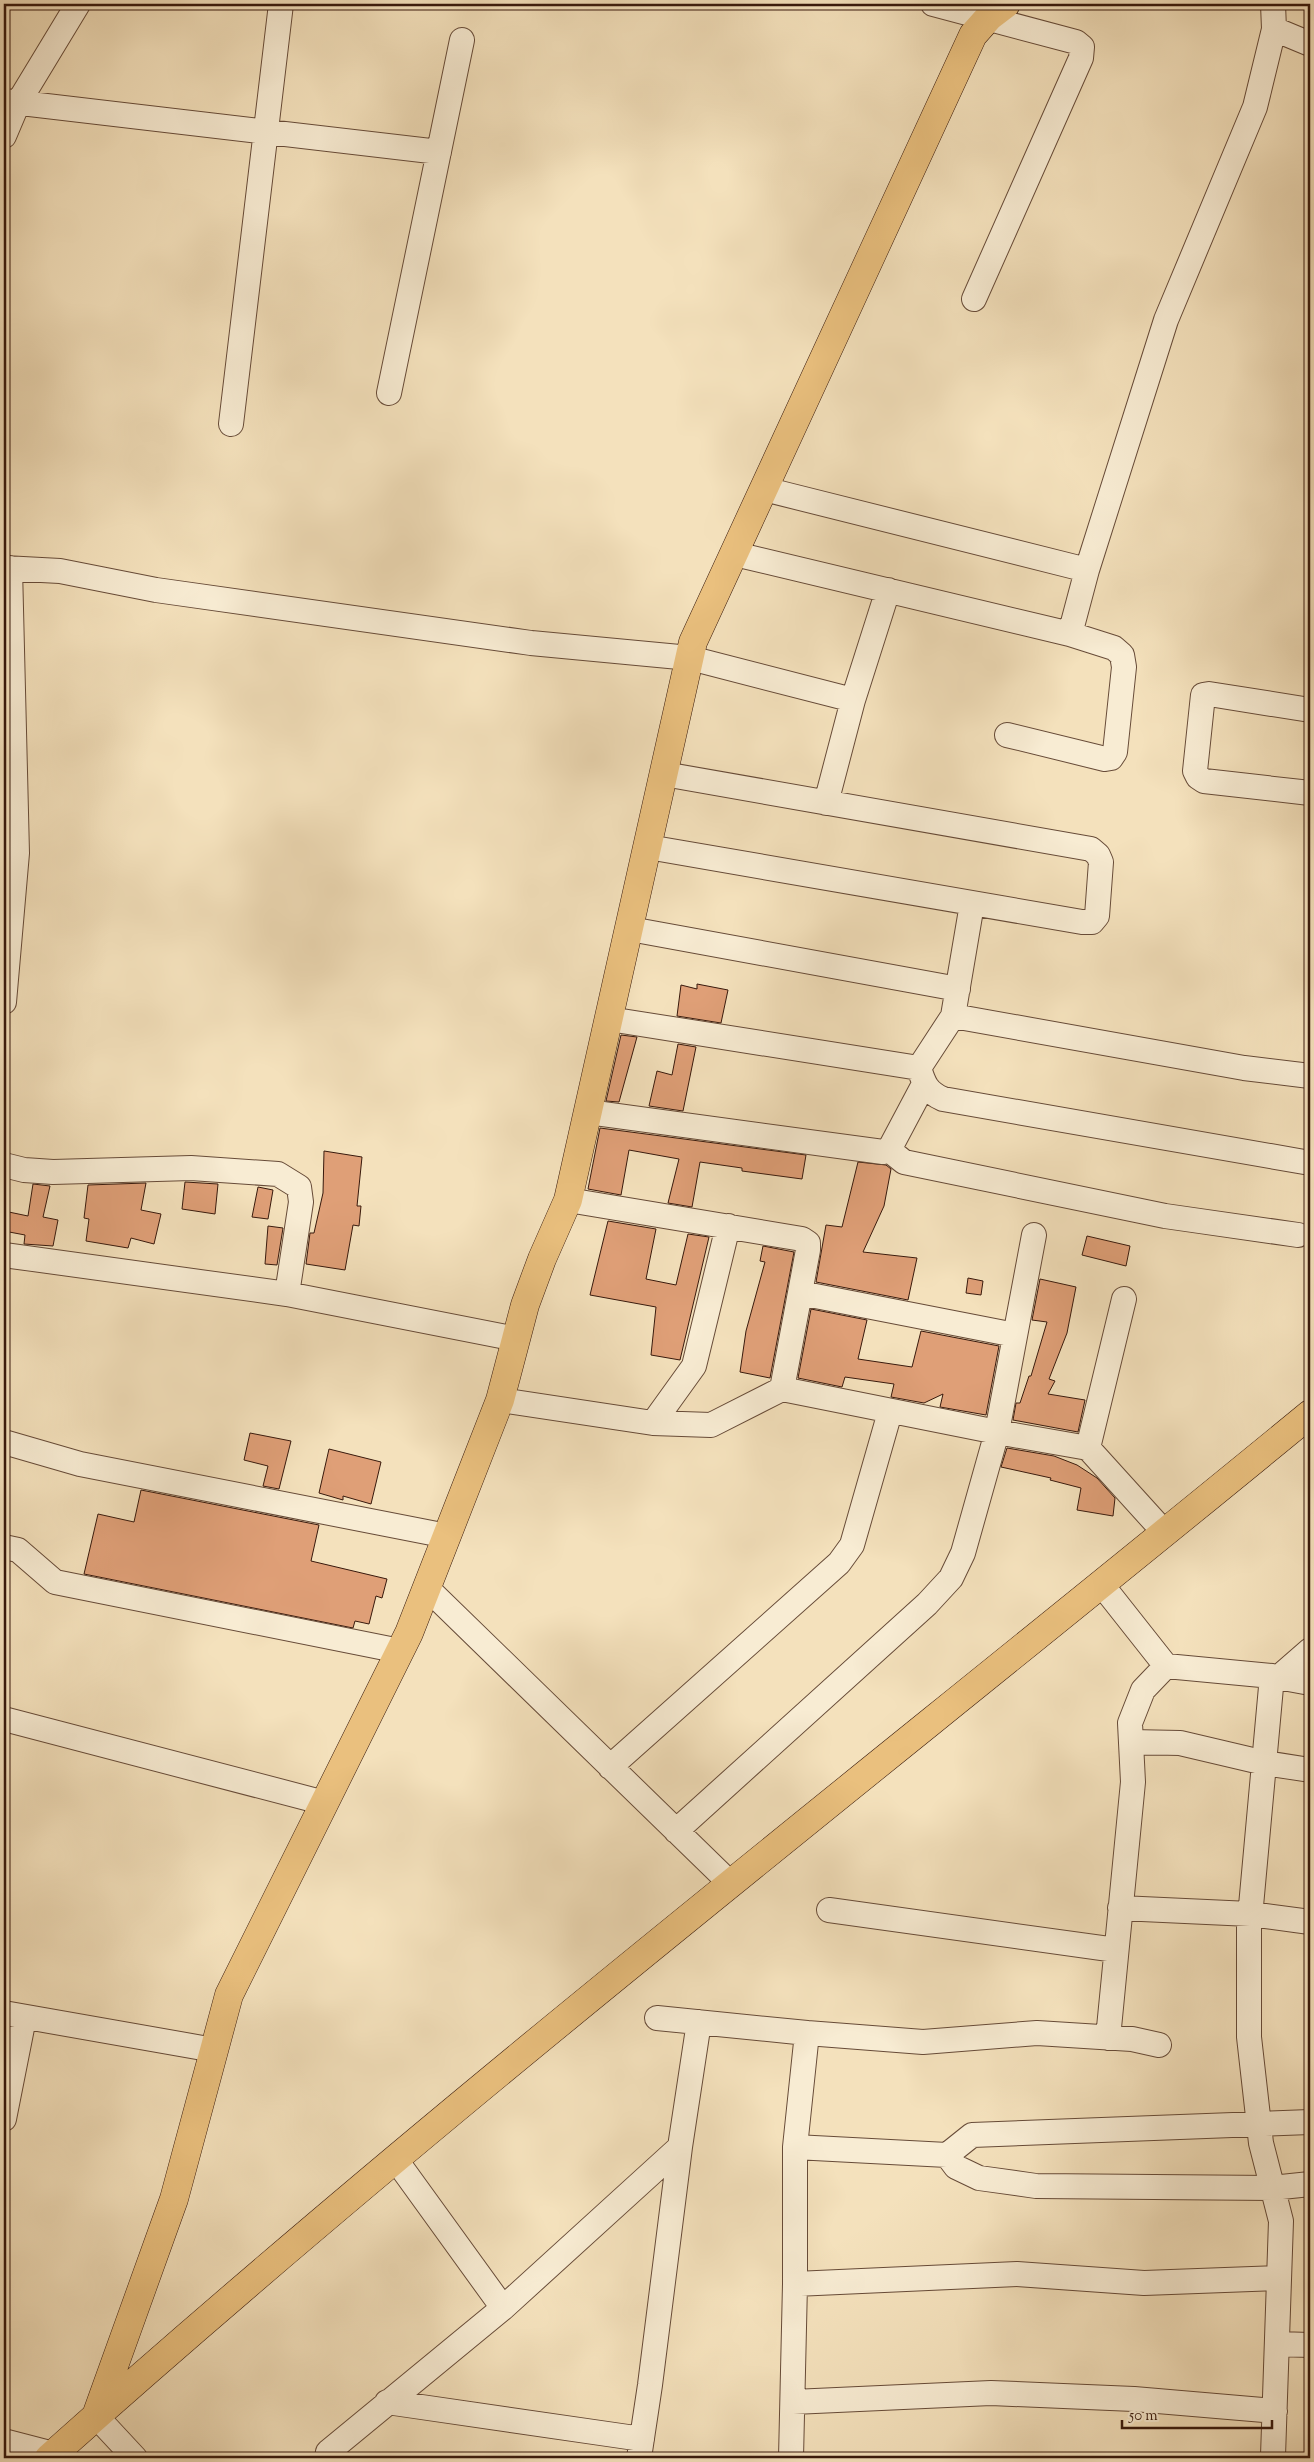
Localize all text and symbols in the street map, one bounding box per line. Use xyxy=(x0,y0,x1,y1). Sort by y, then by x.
scale bar xyxy=(1122,2397,1272,2429)
text: 50 m xyxy=(1128,2406,1158,2427)

